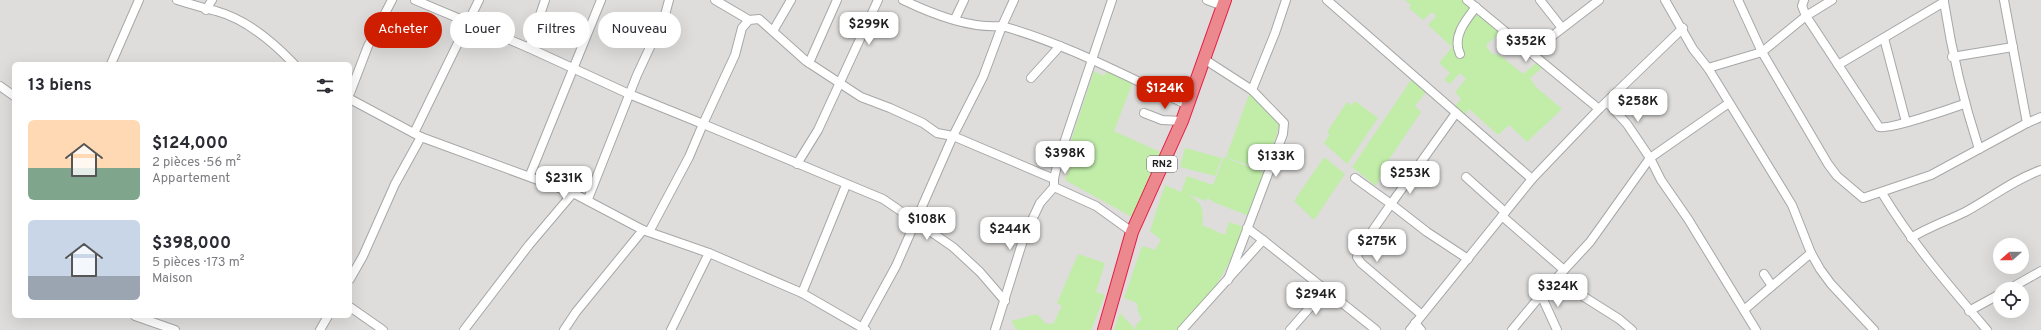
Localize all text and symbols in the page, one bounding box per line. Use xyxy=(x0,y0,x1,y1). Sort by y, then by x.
chip: Acheter xyxy=(364,12,442,48)
chip: Louer xyxy=(450,12,515,48)
chip: Filtres xyxy=(523,12,590,48)
chip: Nouveau xyxy=(598,12,681,48)
pin: $299K xyxy=(841,12,897,46)
text: $299K xyxy=(849,17,889,33)
pin: $352K xyxy=(1498,29,1554,63)
text: $352K xyxy=(1506,34,1546,50)
text: 13 biens xyxy=(28,75,92,97)
icon: filters xyxy=(314,75,336,97)
pin: $124K xyxy=(1137,76,1193,110)
text: $124K xyxy=(1146,81,1184,97)
pin: $258K xyxy=(1610,89,1666,123)
text: $258K xyxy=(1617,94,1659,110)
text: $124,000 xyxy=(152,133,228,155)
icon: home xyxy=(60,136,108,184)
pin: $398K xyxy=(1037,141,1093,175)
pin: $133K xyxy=(1248,144,1304,178)
text: $398K xyxy=(1045,146,1085,162)
text: $133K xyxy=(1257,149,1295,165)
text: 2 pièces · 56 m² xyxy=(152,155,241,171)
road number: RN2 xyxy=(1147,156,1177,172)
pin: $253K xyxy=(1382,161,1438,195)
pin: $231K xyxy=(536,166,592,200)
text: $253K xyxy=(1390,166,1430,182)
text: Appartement xyxy=(152,171,230,187)
text: $231K xyxy=(545,171,583,187)
pin: $108K xyxy=(899,207,955,241)
text: $108K xyxy=(908,212,946,228)
pin: $244K xyxy=(982,217,1038,251)
text: $244K xyxy=(989,222,1031,238)
pin: $275K xyxy=(1349,229,1405,263)
text: $398,000 xyxy=(152,233,231,255)
text: $275K xyxy=(1357,234,1397,250)
icon: home xyxy=(60,236,108,284)
north arrow xyxy=(1993,238,2029,274)
map controls xyxy=(1993,238,2029,318)
text: 5 pièces · 173 m² xyxy=(152,255,244,271)
text: Maison xyxy=(152,271,193,287)
pin: $324K xyxy=(1530,274,1586,308)
text: $324K xyxy=(1538,279,1578,295)
pin: $294K xyxy=(1288,282,1344,316)
button: locate xyxy=(1993,282,2029,318)
text: $294K xyxy=(1295,287,1337,303)

